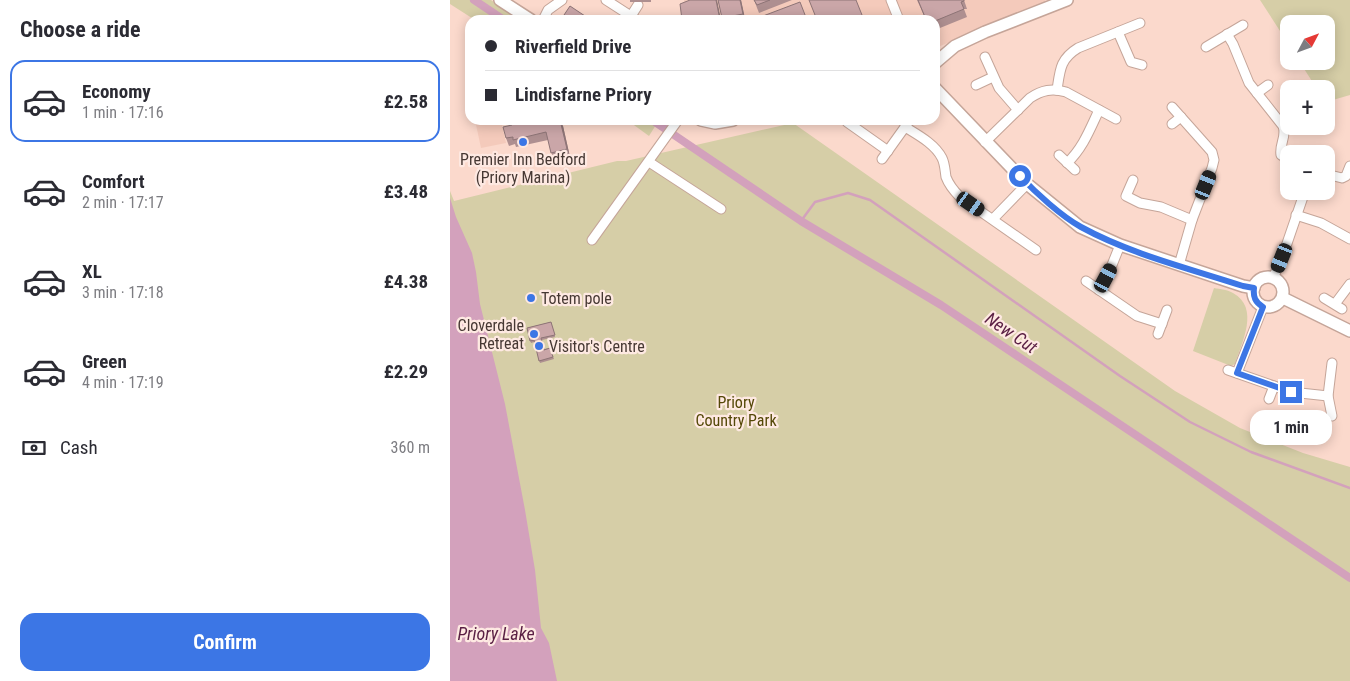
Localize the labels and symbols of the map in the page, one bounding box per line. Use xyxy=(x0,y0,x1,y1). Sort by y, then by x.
north arrow xyxy=(1280,15,1335,70)
marker: Premier Inn Bedford (Priory Marina) xyxy=(517,136,529,148)
place label: Premier Inn Bedford (Priory Marina) xyxy=(460,150,586,187)
route start xyxy=(1009,165,1031,187)
car xyxy=(1193,168,1218,202)
car xyxy=(954,189,987,219)
car xyxy=(1269,241,1294,275)
car xyxy=(1092,261,1119,295)
place label: Totem pole xyxy=(541,289,612,308)
marker: Totem pole xyxy=(525,292,537,304)
water label: New Cut xyxy=(981,308,1042,358)
place label: Cloverdale Retreat xyxy=(458,316,524,353)
marker: Cloverdale Retreat xyxy=(528,328,540,340)
place label: Visitor's Centre xyxy=(549,337,645,356)
marker: Visitor's Centre xyxy=(533,340,545,352)
route end xyxy=(1280,381,1302,403)
park label: Priory Country Park xyxy=(695,393,777,430)
callout: 1 min xyxy=(1250,410,1332,444)
water label: Priory Lake xyxy=(457,623,535,644)

